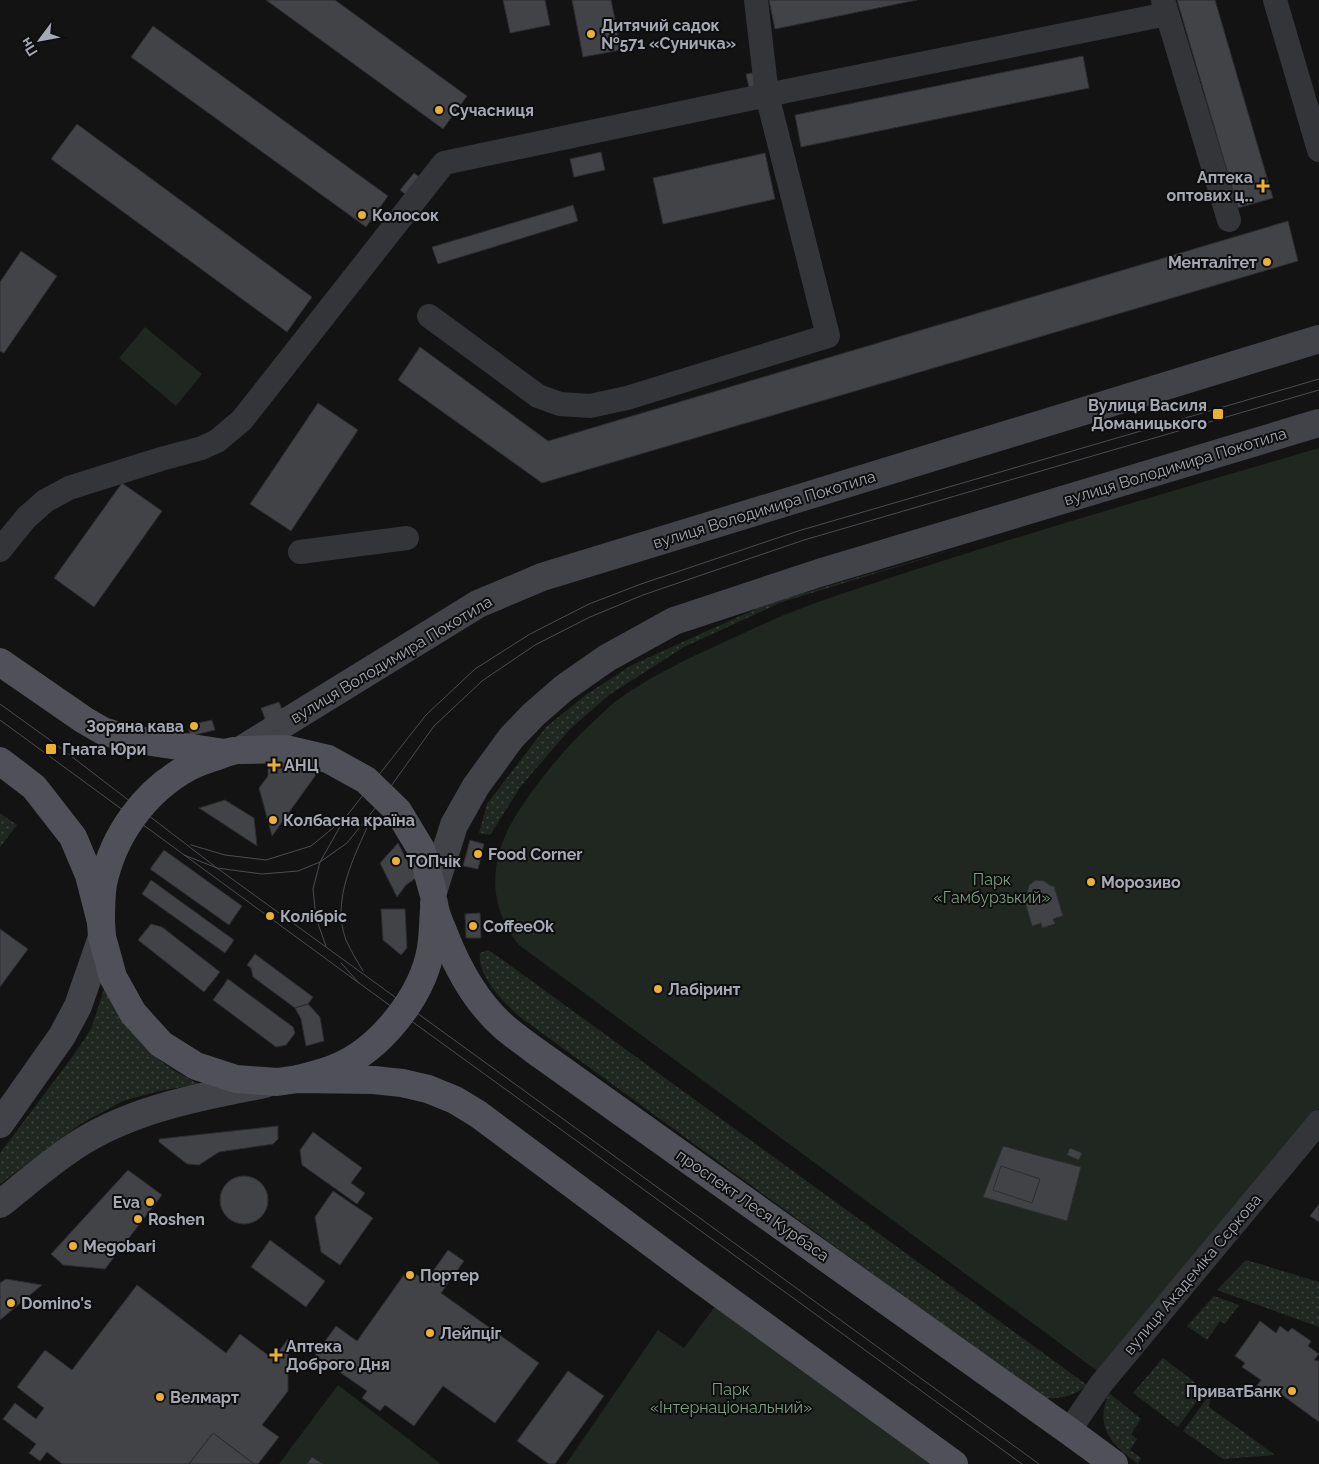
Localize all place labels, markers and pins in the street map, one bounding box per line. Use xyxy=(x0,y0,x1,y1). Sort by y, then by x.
place label: Дитячий садок №571 «Суничка» xyxy=(601,16,736,53)
marker: Дитячий садок №571 «Суничка» xyxy=(585,28,597,40)
place label: Сучасниця xyxy=(449,101,534,120)
marker: Сучасниця xyxy=(433,104,445,116)
place label: Аптека оптових ц‥ xyxy=(1167,168,1253,205)
marker: Аптека оптових ц‥ xyxy=(1257,180,1269,192)
place label: Колосок xyxy=(372,206,439,225)
marker: Колосок xyxy=(356,209,368,221)
place label: Менталітет xyxy=(1168,253,1257,272)
marker: Менталітет xyxy=(1261,256,1273,268)
place label: Вулиця Василя Доманицького xyxy=(1088,396,1207,433)
marker: Вулиця Василя Доманицького xyxy=(1211,407,1225,421)
place label: Зоряна кава xyxy=(86,717,184,736)
marker: Зоряна кава xyxy=(188,720,200,732)
place label: Гната Юри xyxy=(62,740,146,759)
marker: Гната Юри xyxy=(44,742,58,756)
place label: АНЦ xyxy=(284,756,319,775)
marker: АНЦ xyxy=(268,759,280,771)
place label: Колбасна країна xyxy=(283,811,415,830)
marker: Колбасна країна xyxy=(267,814,279,826)
place label: Food Corner xyxy=(488,845,583,864)
marker: Food Corner xyxy=(472,848,484,860)
place label: ТОПчік xyxy=(406,852,461,871)
marker: ТОПчік xyxy=(390,855,402,867)
place label: Морозиво xyxy=(1101,873,1181,892)
marker: Морозиво xyxy=(1085,876,1097,888)
place label: Колібріс xyxy=(280,907,347,926)
marker: Колібріс xyxy=(264,910,276,922)
place label: CoffeeOk xyxy=(483,917,554,936)
marker: CoffeeOk xyxy=(467,920,479,932)
place label: Лабіринт xyxy=(668,980,741,999)
marker: Лабіринт xyxy=(652,983,664,995)
place label: Eva xyxy=(113,1193,140,1212)
marker: Eva xyxy=(144,1196,156,1208)
place label: Roshen xyxy=(148,1210,205,1229)
marker: Roshen xyxy=(132,1213,144,1225)
place label: Megobari xyxy=(83,1237,156,1256)
marker: Megobari xyxy=(67,1240,79,1252)
place label: Портер xyxy=(420,1266,479,1285)
marker: Портер xyxy=(404,1269,416,1281)
place label: Domino's xyxy=(21,1294,92,1313)
marker: Domino's xyxy=(5,1297,17,1309)
place label: Лейпціг xyxy=(440,1324,502,1343)
marker: Лейпціг xyxy=(424,1327,436,1339)
place label: Аптека Доброго Дня xyxy=(286,1337,390,1374)
marker: Аптека Доброго Дня xyxy=(270,1349,282,1361)
place label: ПриватБанк xyxy=(1186,1382,1282,1401)
marker: ПриватБанк xyxy=(1286,1385,1298,1397)
place label: Велмарт xyxy=(170,1388,239,1407)
marker: Велмарт xyxy=(154,1391,166,1403)

